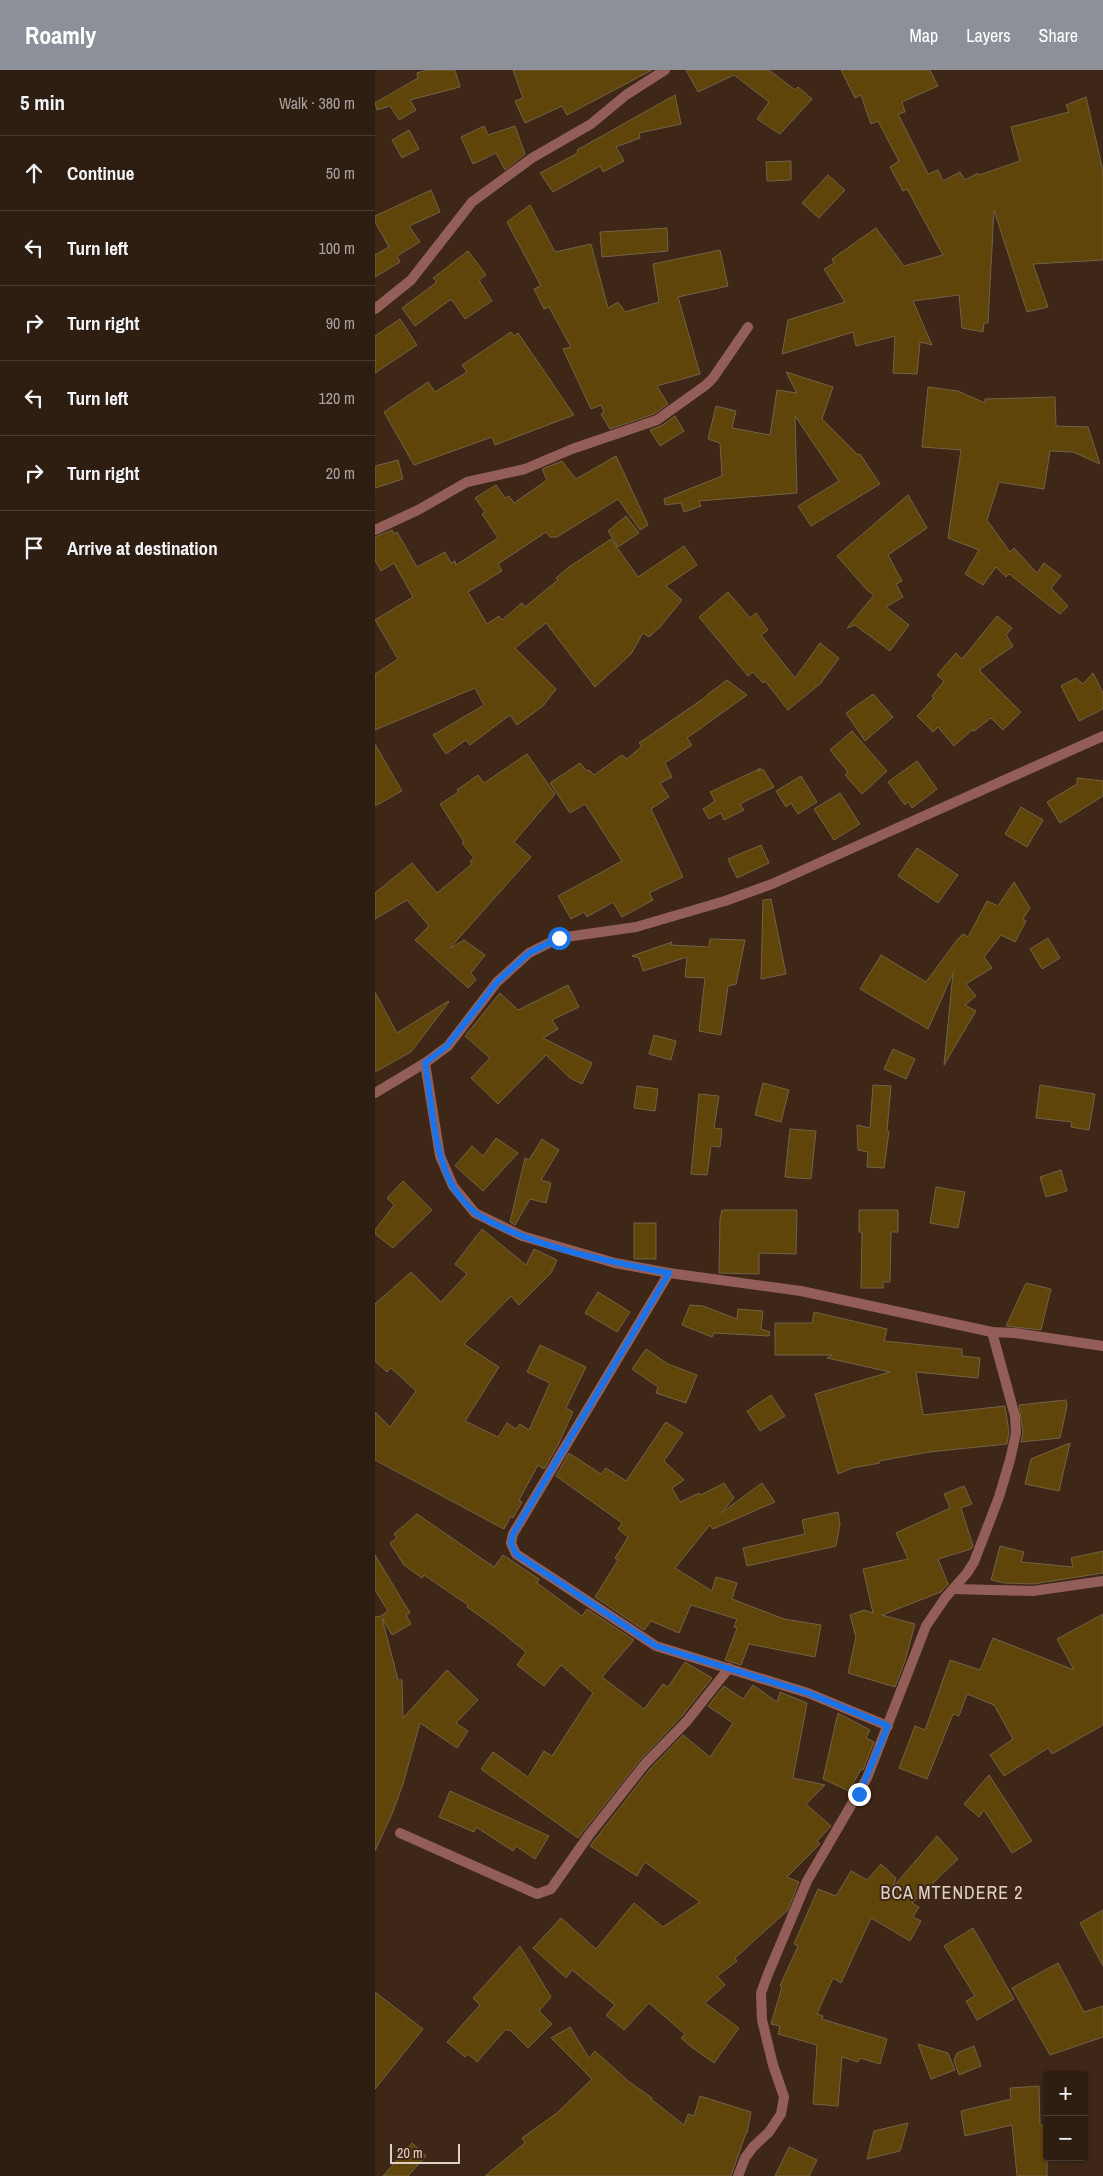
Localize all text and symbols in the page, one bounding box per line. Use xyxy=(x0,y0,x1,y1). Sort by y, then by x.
text: Roamly xyxy=(25,19,96,51)
text: Map xyxy=(910,23,938,48)
text: Layers xyxy=(966,23,1011,48)
text: Share xyxy=(1039,23,1078,48)
text: 5 min xyxy=(20,88,65,117)
text: Walk · 380 m xyxy=(279,92,355,114)
icon: ahead xyxy=(20,159,48,187)
text: Continue xyxy=(67,160,135,186)
text: 50 m xyxy=(326,162,355,184)
icon: left xyxy=(20,234,48,262)
text: Turn left xyxy=(67,235,128,261)
text: 100 m xyxy=(319,237,355,259)
icon: right xyxy=(20,309,48,337)
text: Turn right xyxy=(67,310,139,336)
text: 90 m xyxy=(326,312,355,334)
icon: left xyxy=(20,384,48,412)
text: Turn left xyxy=(67,385,128,411)
text: 120 m xyxy=(319,387,355,409)
icon: right xyxy=(20,459,48,487)
text: Turn right xyxy=(67,460,139,486)
text: 20 m xyxy=(326,462,355,484)
icon: arrive xyxy=(20,534,48,562)
text: Arrive at destination xyxy=(67,535,218,561)
route start xyxy=(548,927,571,950)
route end xyxy=(848,1783,871,1806)
district label: BCA MTENDERE 2 xyxy=(881,1880,1023,1905)
map controls xyxy=(1043,2071,1088,2161)
button: + xyxy=(1043,2071,1088,2116)
button: − xyxy=(1043,2116,1088,2161)
scale bar xyxy=(390,2141,460,2164)
text: 20 m xyxy=(397,2144,423,2162)

